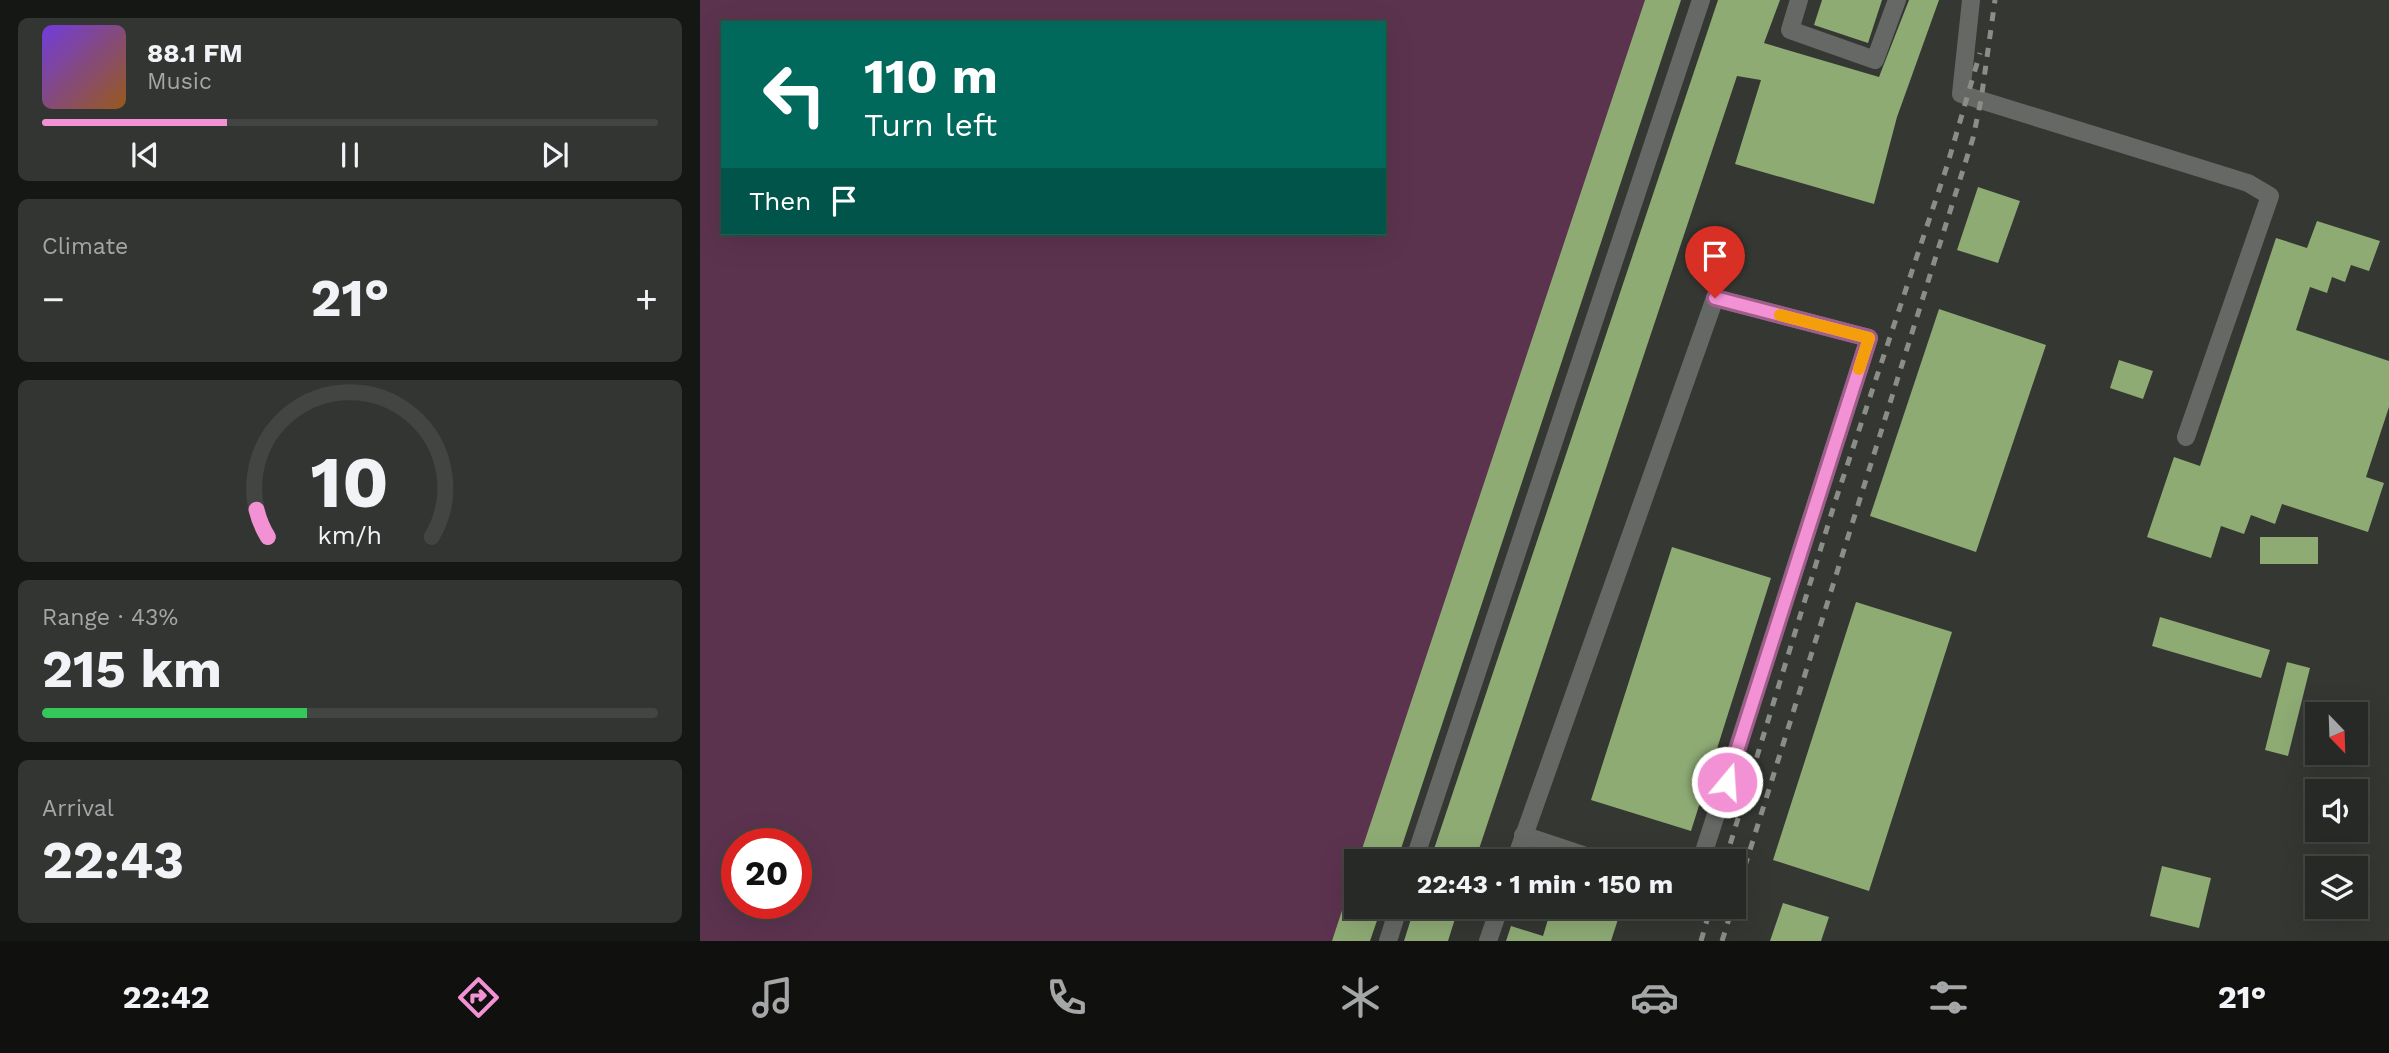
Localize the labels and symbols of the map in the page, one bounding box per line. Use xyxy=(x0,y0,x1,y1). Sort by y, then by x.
pin xyxy=(1685,226,1745,298)
north arrow xyxy=(2305,702,2368,765)
position arrow xyxy=(1690,745,1764,819)
speed limit sign: 20 xyxy=(721,828,812,919)

